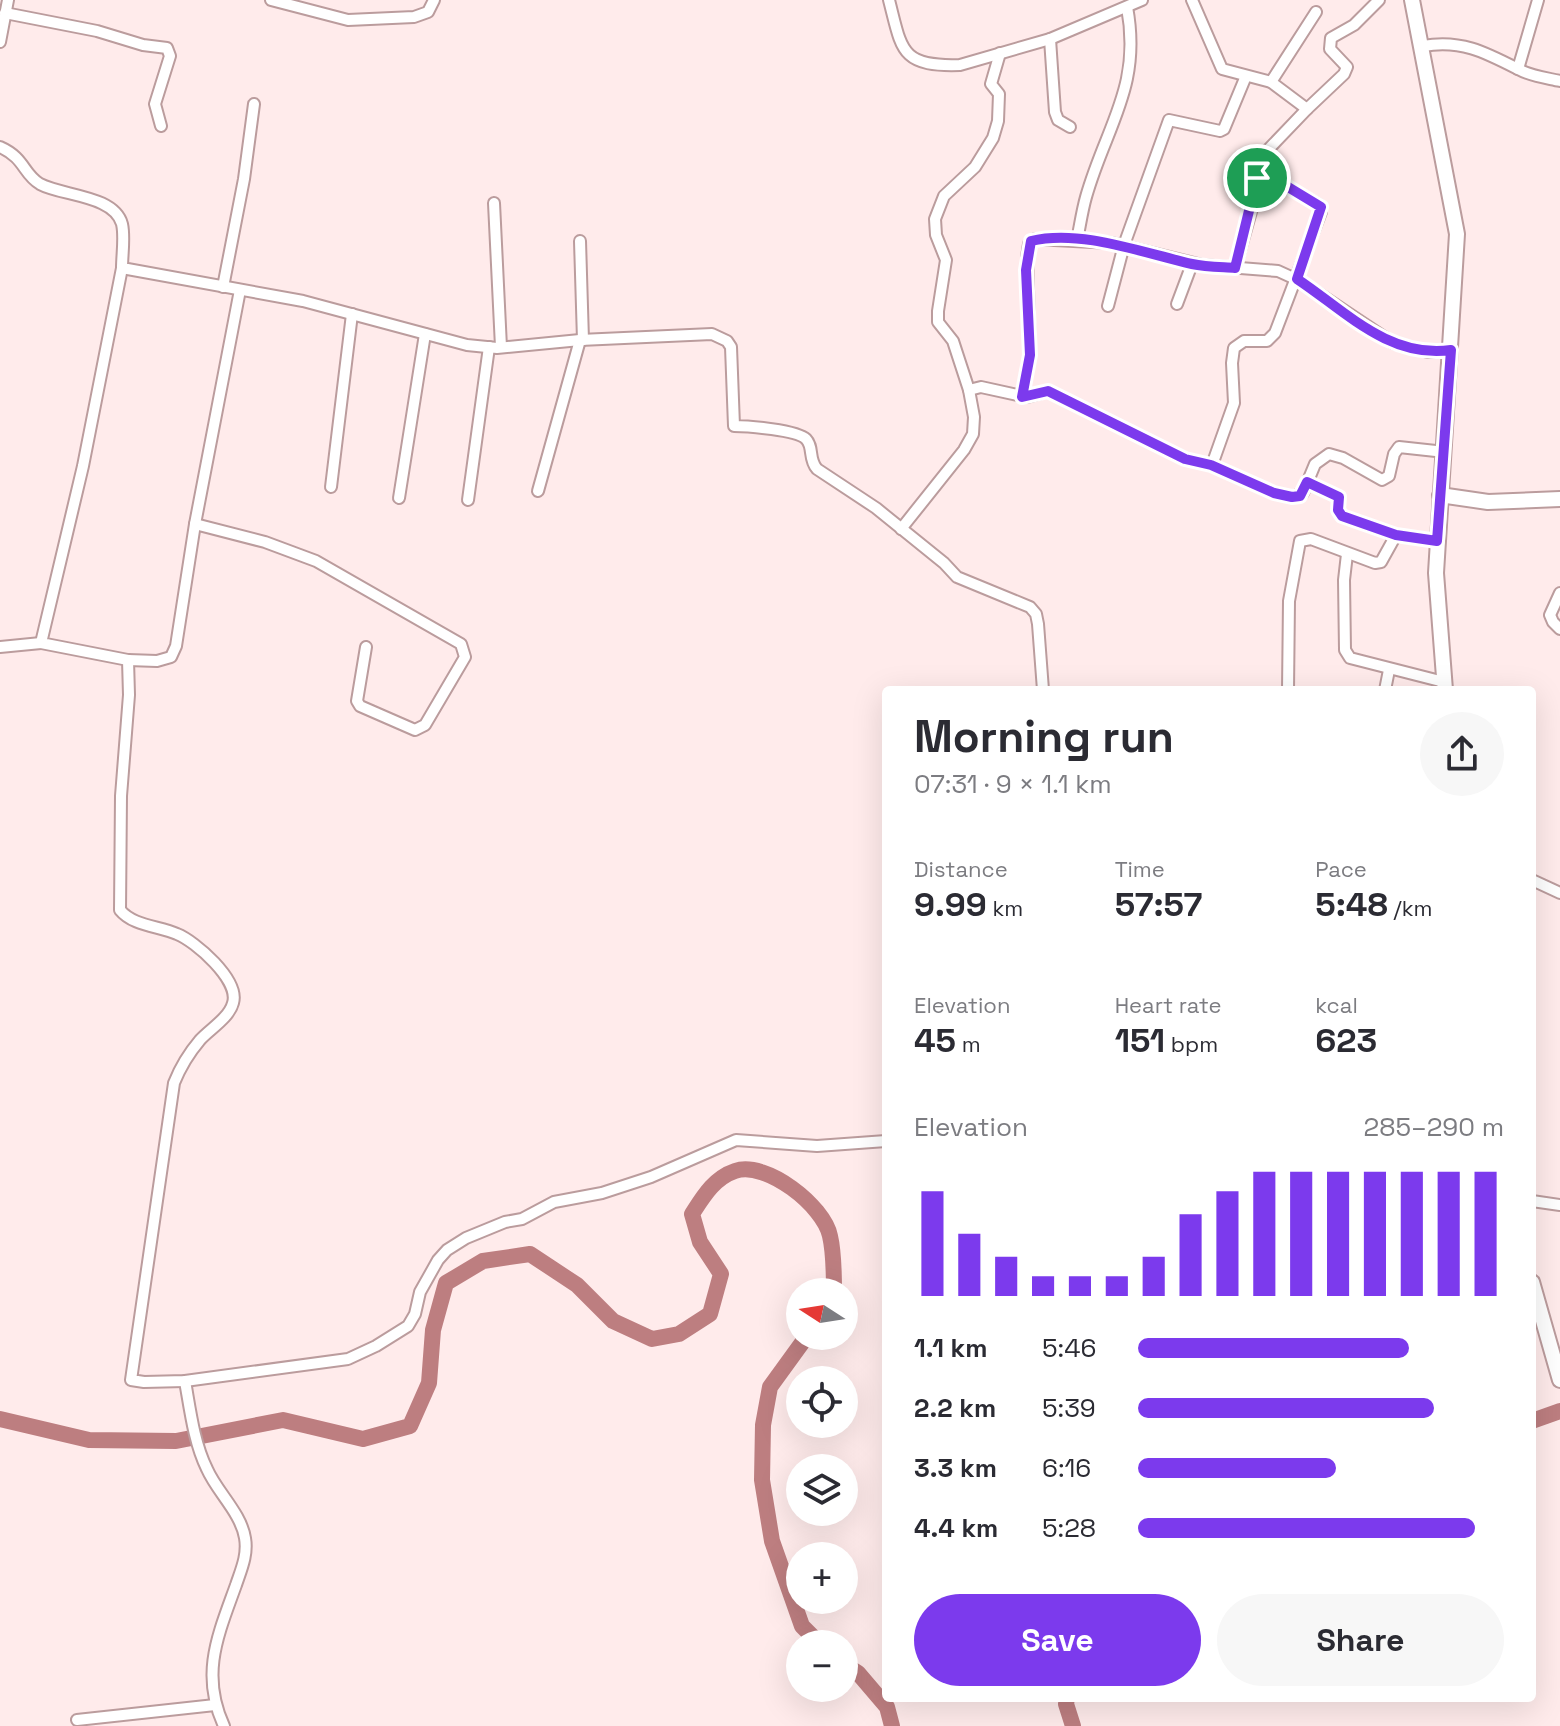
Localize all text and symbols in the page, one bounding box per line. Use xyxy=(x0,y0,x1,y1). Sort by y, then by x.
pin xyxy=(1223,144,1291,212)
icon: arrive xyxy=(1235,156,1279,200)
text: Morning run xyxy=(914,709,1174,765)
button: share xyxy=(1420,712,1504,796)
text: 07:31 · 9 × 1.1 km xyxy=(914,767,1112,801)
text: Distance xyxy=(914,855,1008,883)
text: Time xyxy=(1115,855,1165,883)
text: Pace xyxy=(1315,855,1367,883)
text: 9.99 xyxy=(914,883,987,926)
text: 57:57 xyxy=(1115,883,1202,926)
text: 5:48 xyxy=(1315,883,1388,926)
text: km xyxy=(987,894,1023,922)
text: /km xyxy=(1388,894,1432,922)
text: Elevation xyxy=(914,991,1010,1019)
text: Heart rate xyxy=(1115,991,1221,1019)
text: kcal xyxy=(1315,991,1358,1019)
text: 45 xyxy=(914,1019,956,1062)
text: 151 xyxy=(1115,1019,1165,1062)
text: 623 xyxy=(1315,1019,1377,1062)
text: m xyxy=(956,1030,981,1058)
text: bpm xyxy=(1165,1030,1218,1058)
text: Elevation xyxy=(914,1110,1028,1144)
text: 285–290 m xyxy=(1364,1110,1504,1144)
north arrow xyxy=(786,1278,858,1350)
map controls xyxy=(786,1278,858,1702)
text: 1.1 km xyxy=(914,1331,987,1365)
text: 5:46 xyxy=(1042,1331,1096,1365)
button: locate xyxy=(786,1366,858,1438)
text: 2.2 km xyxy=(914,1391,996,1425)
text: 5:39 xyxy=(1042,1391,1096,1425)
text: 3.3 km xyxy=(914,1451,997,1485)
text: 6:16 xyxy=(1042,1451,1091,1485)
button: layers xyxy=(786,1454,858,1526)
text: 4.4 km xyxy=(914,1511,998,1545)
text: 5:28 xyxy=(1042,1511,1096,1545)
button: + xyxy=(786,1542,858,1614)
button: Save xyxy=(914,1594,1201,1686)
button: Share xyxy=(1217,1594,1504,1686)
button: − xyxy=(786,1630,858,1702)

